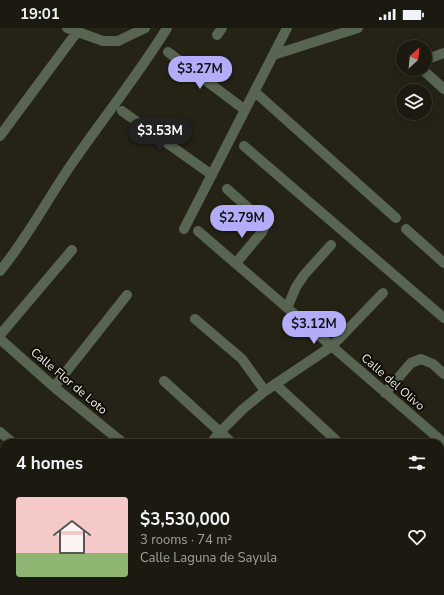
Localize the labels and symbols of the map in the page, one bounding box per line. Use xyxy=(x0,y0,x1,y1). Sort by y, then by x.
north arrow xyxy=(396,40,432,76)
pin: $3.27M xyxy=(167,56,233,90)
pin: $3.53M xyxy=(127,118,193,152)
pin: $2.79M xyxy=(209,205,275,239)
pin: $3.12M xyxy=(281,311,347,345)
street label: Calle Flor de Loto xyxy=(27,344,111,418)
street label: Calle del Olivo xyxy=(358,350,428,414)

